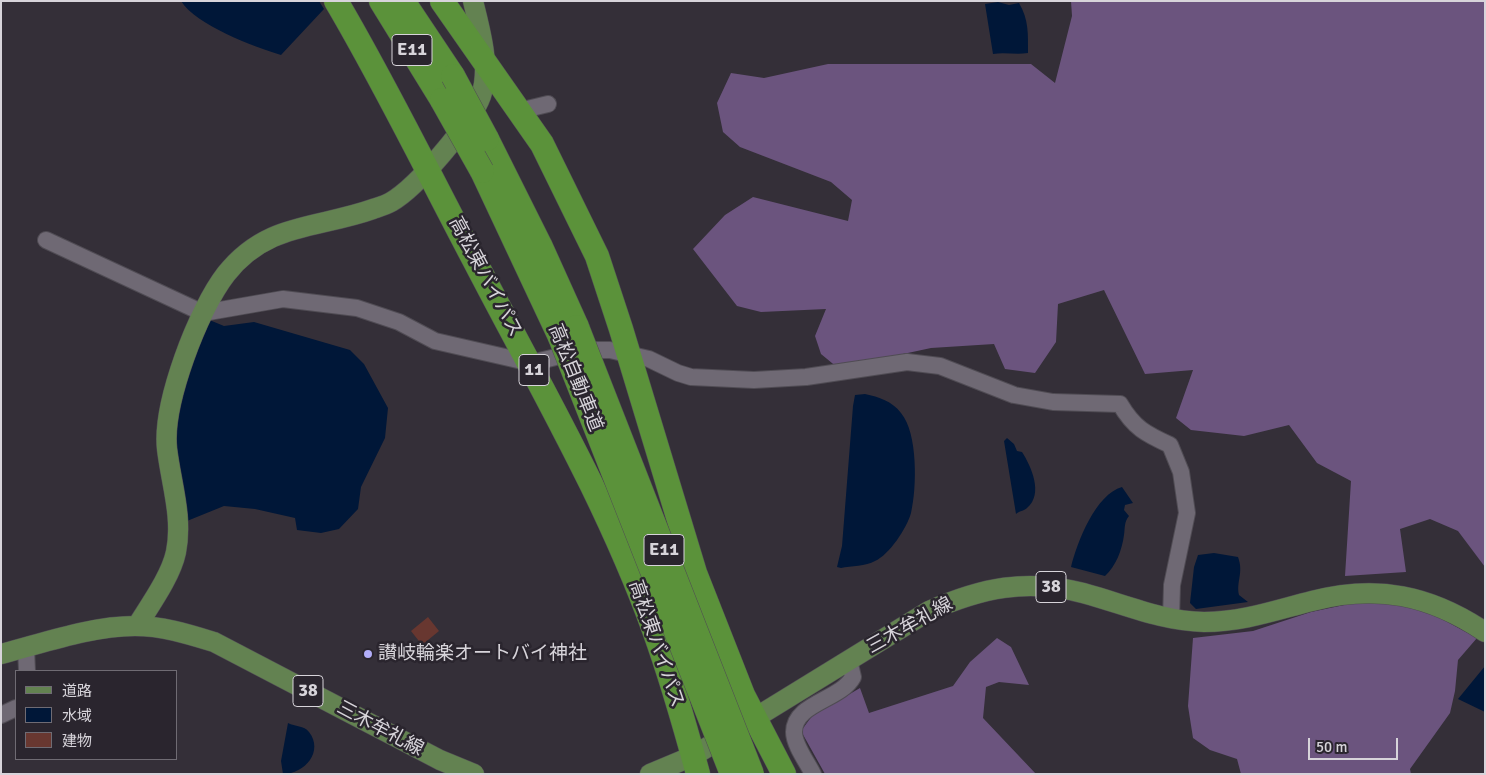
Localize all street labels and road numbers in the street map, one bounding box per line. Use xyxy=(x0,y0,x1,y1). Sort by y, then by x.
road number: E11 xyxy=(392,34,432,66)
street label: 高松東バイパス xyxy=(444,213,526,341)
street label: 高松自動車道 xyxy=(543,321,607,435)
road number: 11 xyxy=(519,354,549,386)
road number: E11 xyxy=(644,534,684,566)
road number: 38 xyxy=(1036,572,1066,602)
street label: 高松東バイパス xyxy=(624,577,688,711)
street label: 三木牟礼線 xyxy=(863,593,957,659)
road number: 38 xyxy=(293,676,323,706)
street label: 三木牟礼線 xyxy=(333,697,427,761)

